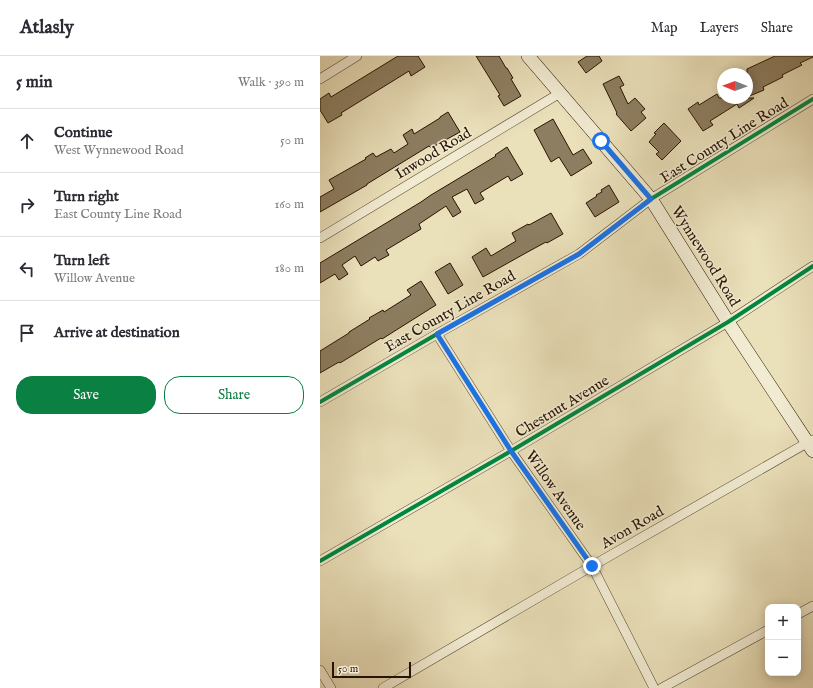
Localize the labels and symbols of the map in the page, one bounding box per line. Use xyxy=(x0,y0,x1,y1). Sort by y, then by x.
north arrow xyxy=(717,68,753,104)
street label: East County Line Road xyxy=(657,93,793,188)
street label: Inwood Road xyxy=(392,123,476,184)
route start xyxy=(592,132,610,150)
street label: Wynnewood Road xyxy=(667,202,745,311)
street label: East County Line Road xyxy=(382,266,520,357)
street label: Chestnut Avenue xyxy=(512,371,613,442)
street label: Willow Avenue xyxy=(521,447,590,534)
street label: Avon Road xyxy=(597,501,668,554)
route end xyxy=(583,557,601,575)
scale bar xyxy=(332,660,411,679)

